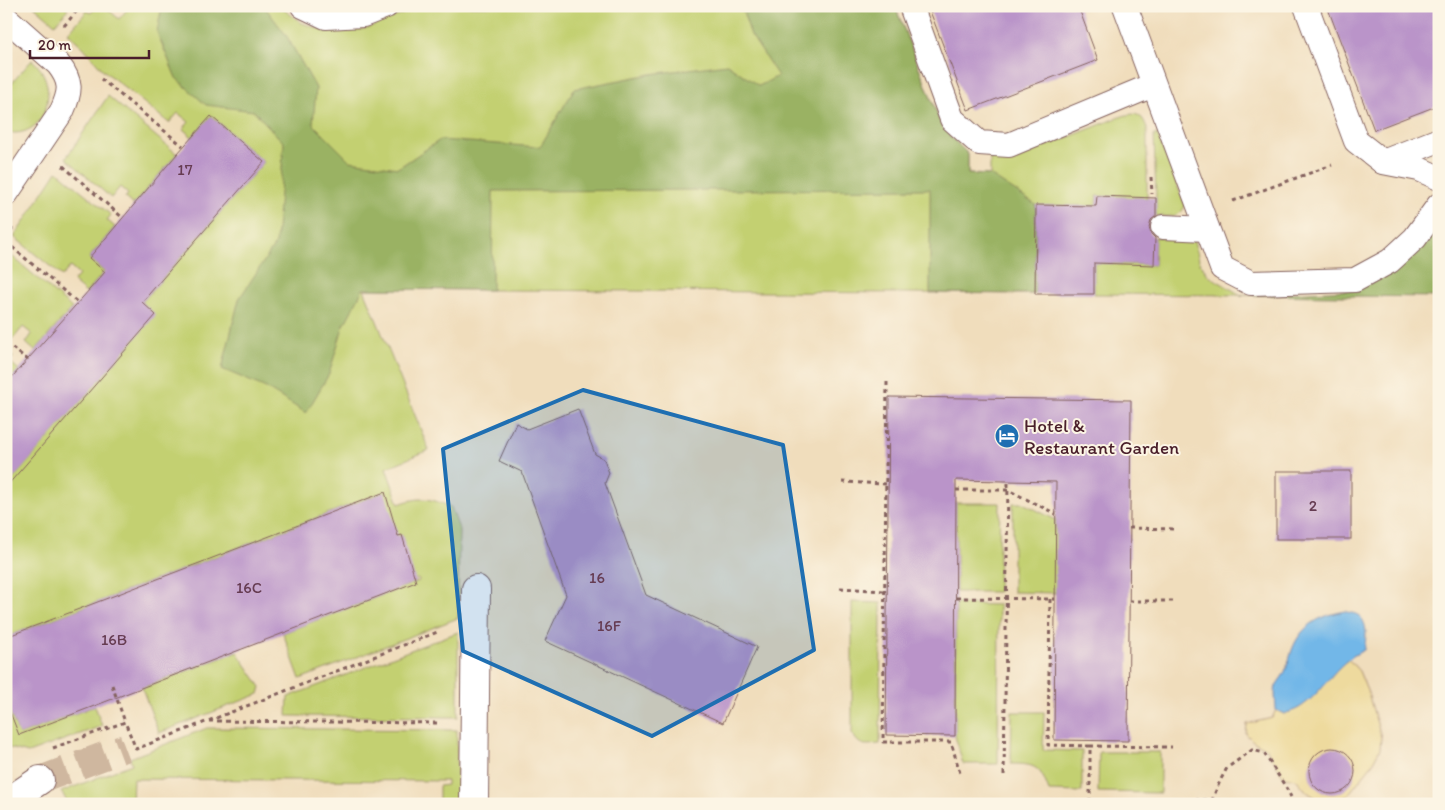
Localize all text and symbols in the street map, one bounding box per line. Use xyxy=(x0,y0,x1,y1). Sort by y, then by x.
scale bar xyxy=(30,28,149,60)
text: 20 m xyxy=(38,36,72,54)
house number: 17 xyxy=(177,160,193,179)
place label: Hotel & Restaurant Garden xyxy=(1024,414,1179,459)
hotel icon: Hotel & Restaurant Garden xyxy=(994,423,1020,449)
house number: 2 xyxy=(1309,496,1318,515)
house number: 16 xyxy=(589,568,605,587)
house number: 16C xyxy=(236,578,262,597)
house number: 16F xyxy=(597,616,622,635)
house number: 16B xyxy=(101,630,127,649)

